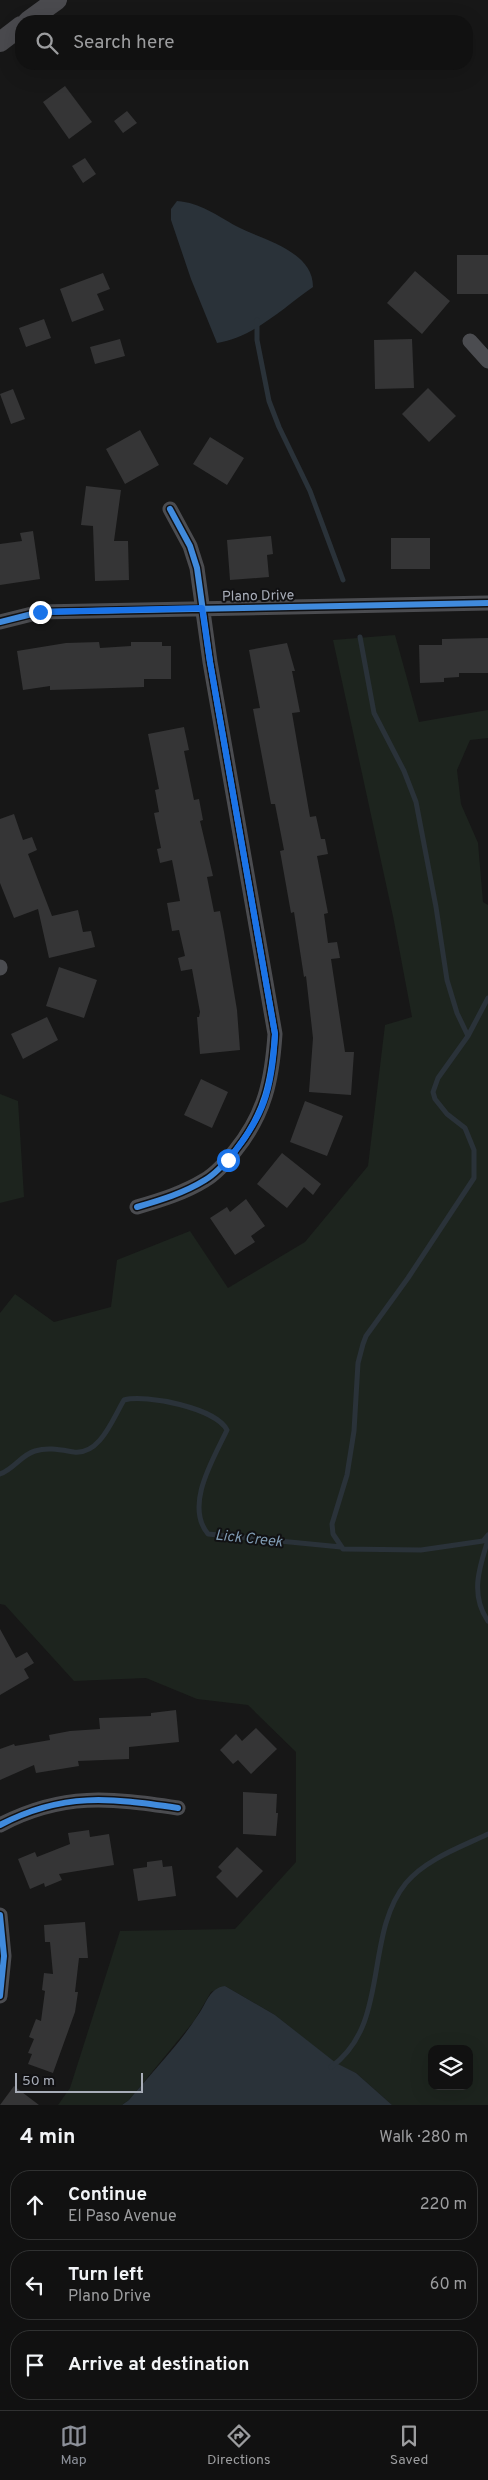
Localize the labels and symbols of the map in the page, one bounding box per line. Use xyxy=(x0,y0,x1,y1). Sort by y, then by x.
street label: Plano Drive xyxy=(222,587,294,606)
route end xyxy=(29,601,52,624)
route start xyxy=(217,1149,240,1172)
water label: Lick Creek xyxy=(214,1527,284,1553)
scale bar xyxy=(15,2070,142,2093)

